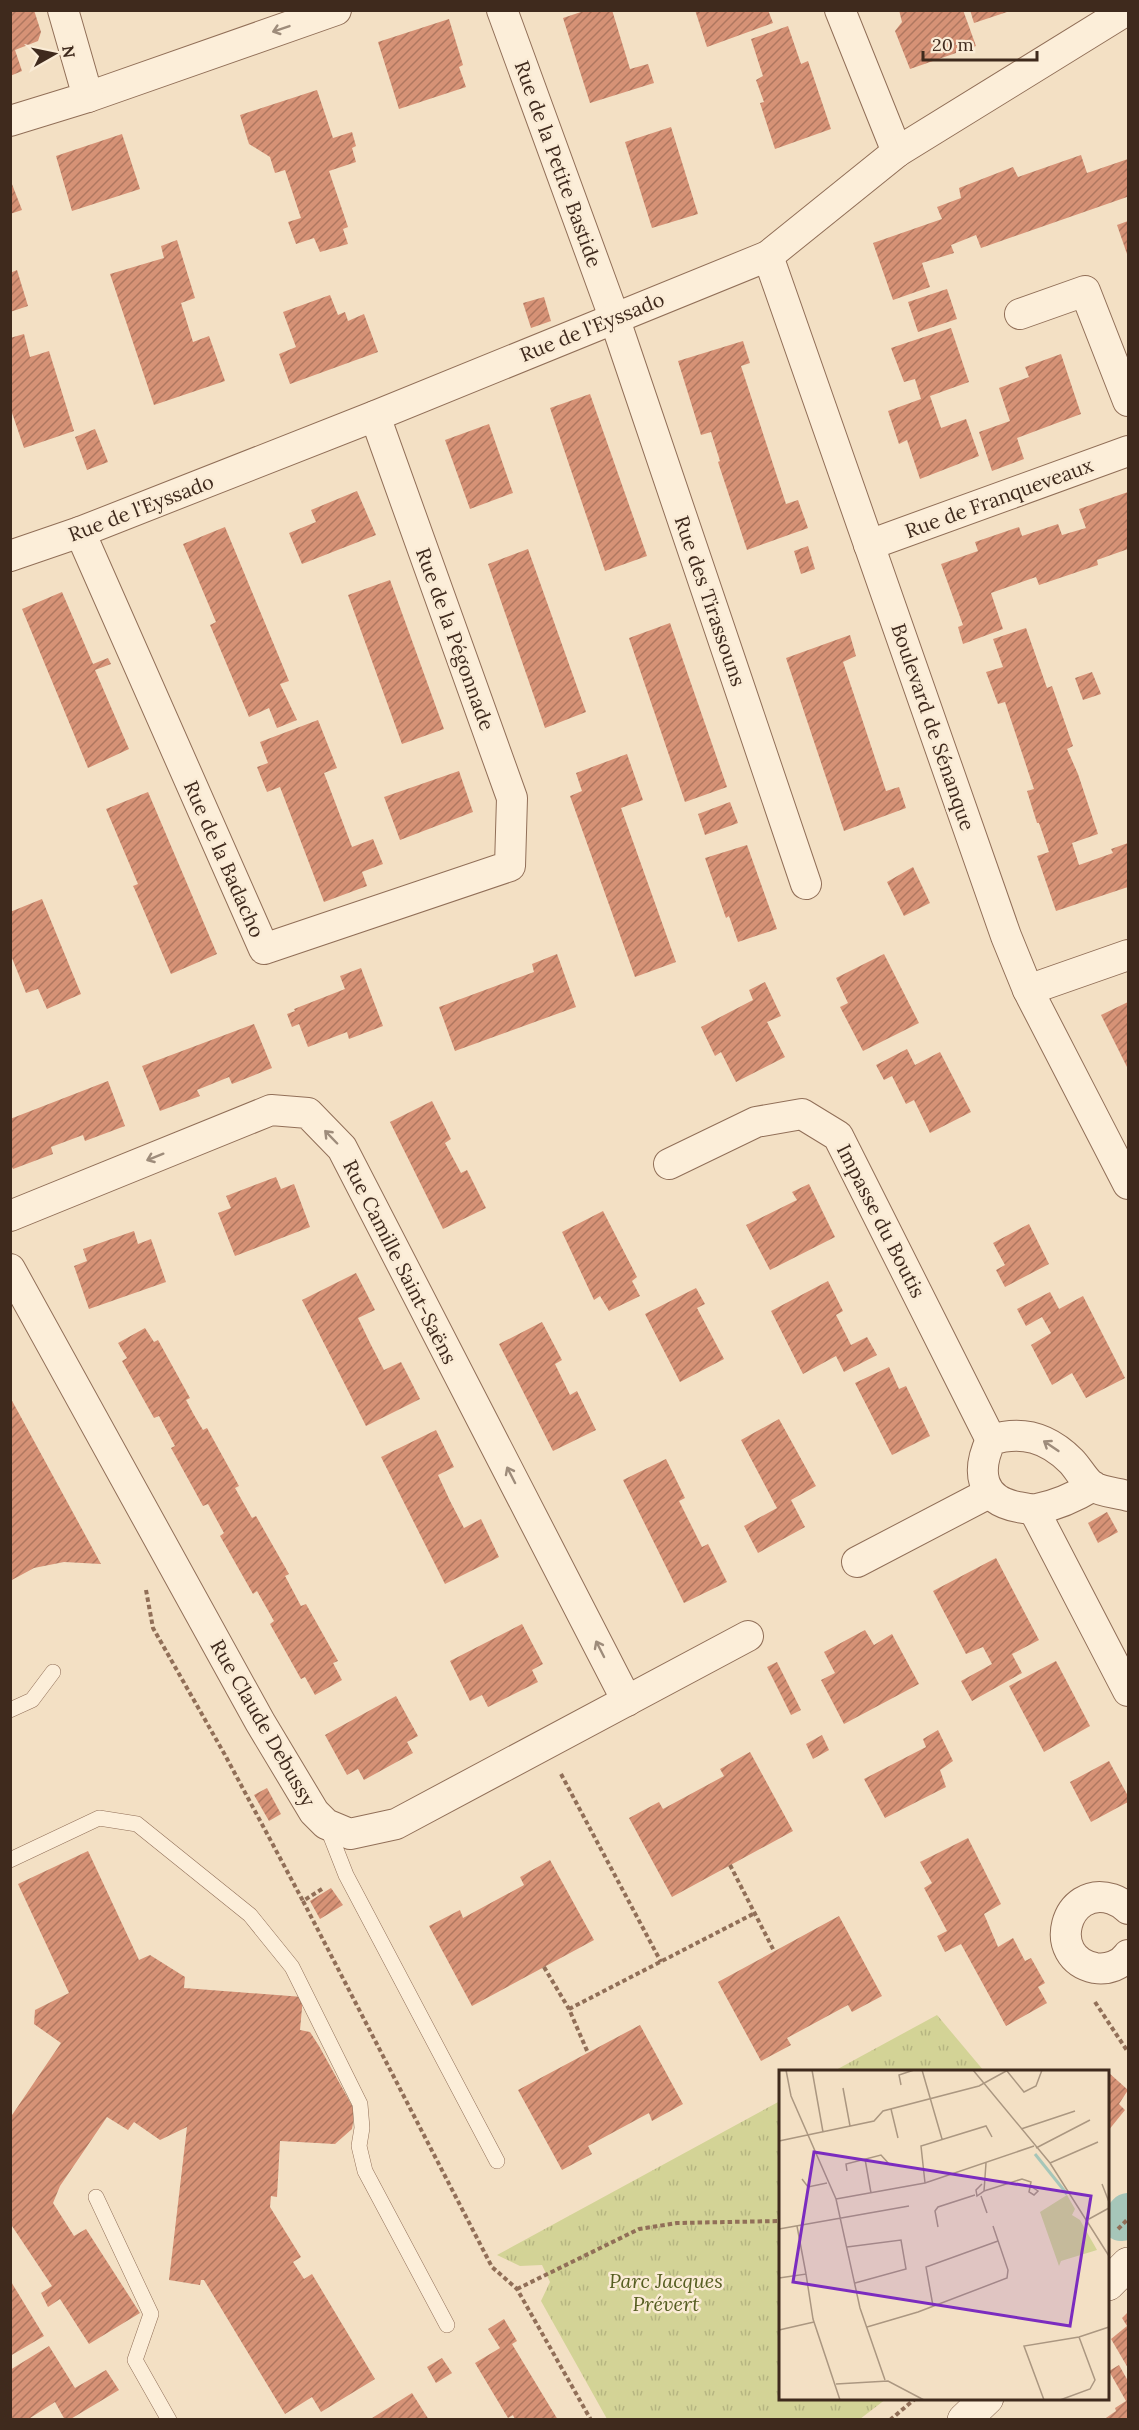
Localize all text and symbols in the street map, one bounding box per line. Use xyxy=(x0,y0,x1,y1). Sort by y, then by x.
north arrow xyxy=(24,24,84,84)
scale bar xyxy=(923,24,1037,62)
one-way arrow xyxy=(272,25,291,36)
text: 20 m xyxy=(932,33,974,56)
text: N xyxy=(58,44,80,59)
street label: Rue de la Petite Bastide xyxy=(509,57,608,271)
street label: Rue de l'Eyssado xyxy=(516,286,668,367)
street label: Rue de Franqueveaux xyxy=(901,452,1097,543)
street label: Rue de l'Eyssado xyxy=(65,468,217,547)
street label: Rue des Tirassouns xyxy=(670,512,751,689)
street label: Rue de la Pégonnade xyxy=(411,544,500,734)
street label: Boulevard de Sénanque xyxy=(886,620,981,834)
street label: Rue de la Badacho xyxy=(179,776,270,941)
one-way arrow xyxy=(324,1130,338,1145)
street label: Impasse du Boutis xyxy=(832,1140,931,1302)
one-way arrow xyxy=(146,1152,165,1163)
street label: Rue Camille Saint-Saëns xyxy=(338,1156,463,1368)
one-way arrow xyxy=(1044,1440,1060,1452)
one-way arrow xyxy=(505,1467,516,1485)
street label: Rue Claude Debussy xyxy=(205,1635,322,1811)
one-way arrow xyxy=(594,1640,605,1658)
inset map xyxy=(779,2070,1109,2400)
park label: Parc Jacques Prévert xyxy=(609,2268,723,2316)

